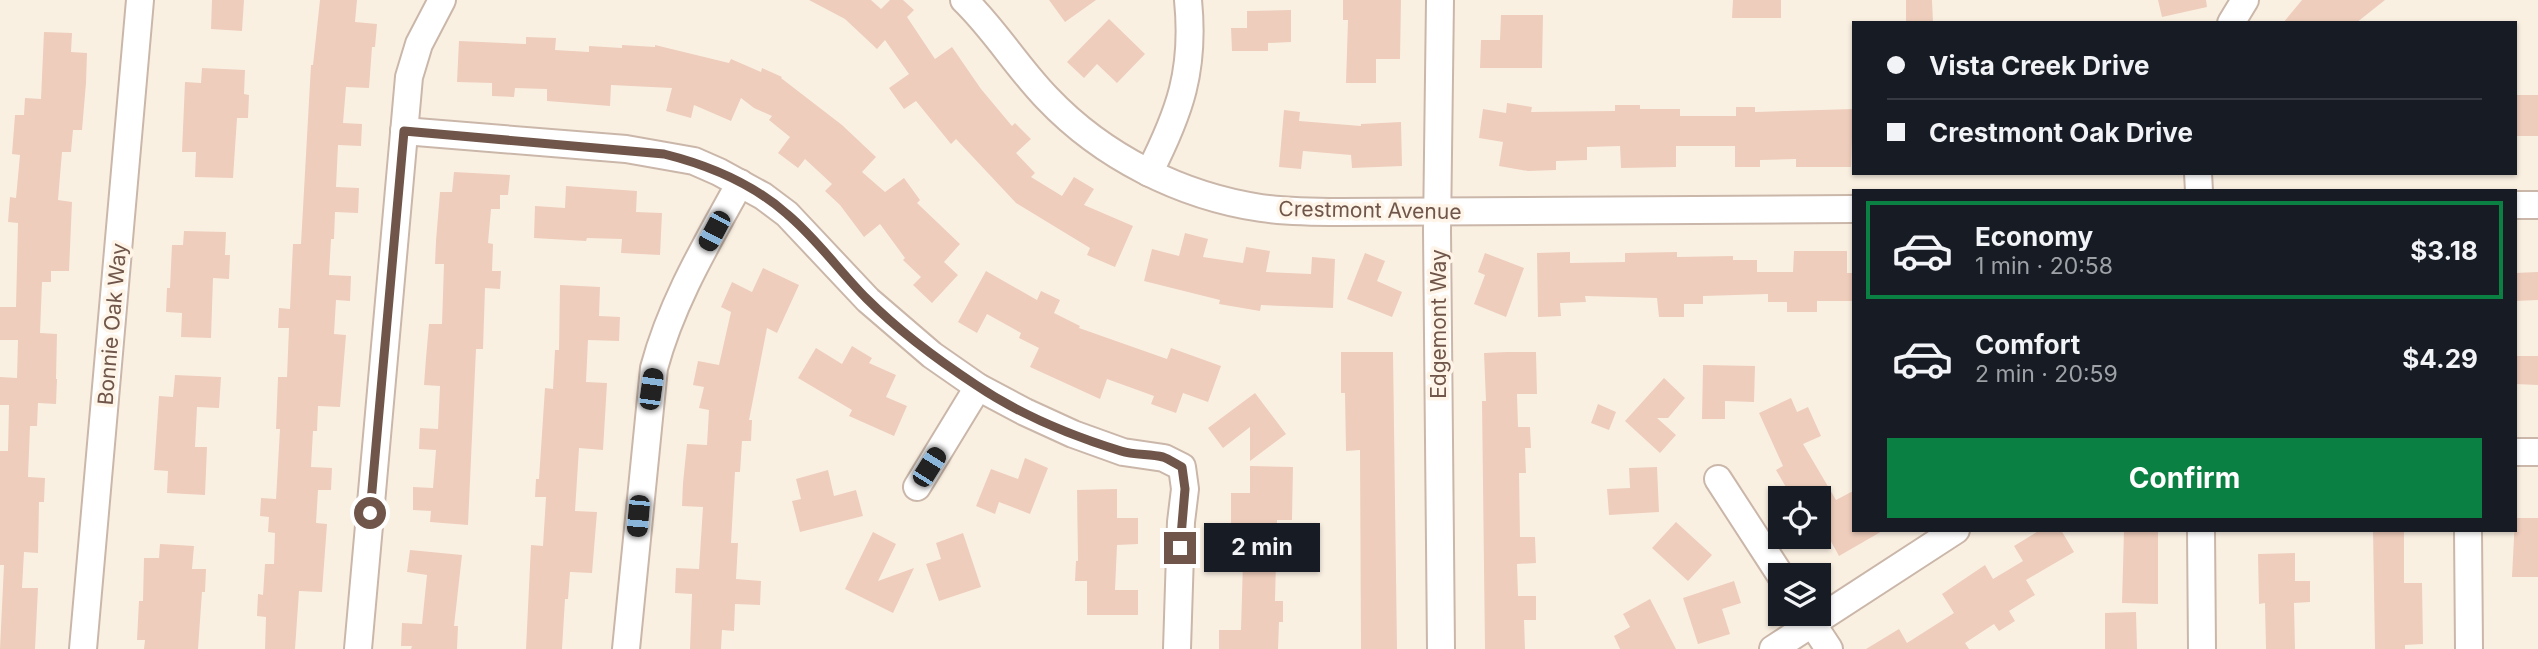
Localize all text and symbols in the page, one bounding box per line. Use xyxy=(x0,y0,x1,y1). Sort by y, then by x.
text: Vista Creek Drive xyxy=(1929,50,2150,81)
text: Crestmont Oak Drive xyxy=(1929,117,2193,148)
street label: Crestmont Avenue xyxy=(1278,196,1462,224)
car xyxy=(695,208,734,254)
icon: car xyxy=(1891,219,1954,282)
text: Economy xyxy=(1975,221,2093,252)
text: $3.18 xyxy=(2410,235,2478,266)
street label: Bonnie Oak Way xyxy=(92,242,132,406)
street label: Edgemont Way xyxy=(1426,249,1451,399)
text: 1 min · 20:58 xyxy=(1975,252,2113,280)
icon: car xyxy=(1891,327,1954,390)
text: Comfort xyxy=(1975,329,2080,360)
text: $4.29 xyxy=(2402,343,2478,374)
text: 2 min · 20:59 xyxy=(1975,360,2118,388)
car xyxy=(638,367,665,411)
button: Confirm xyxy=(1887,438,2482,518)
car xyxy=(909,444,950,490)
map controls xyxy=(1768,486,1831,626)
button: locate xyxy=(1768,486,1831,549)
car xyxy=(626,494,651,538)
route start xyxy=(354,497,386,529)
callout: 2 min xyxy=(1204,524,1320,572)
route end xyxy=(1164,532,1196,564)
text: 2 min xyxy=(1231,533,1293,561)
button: layers xyxy=(1768,563,1831,626)

